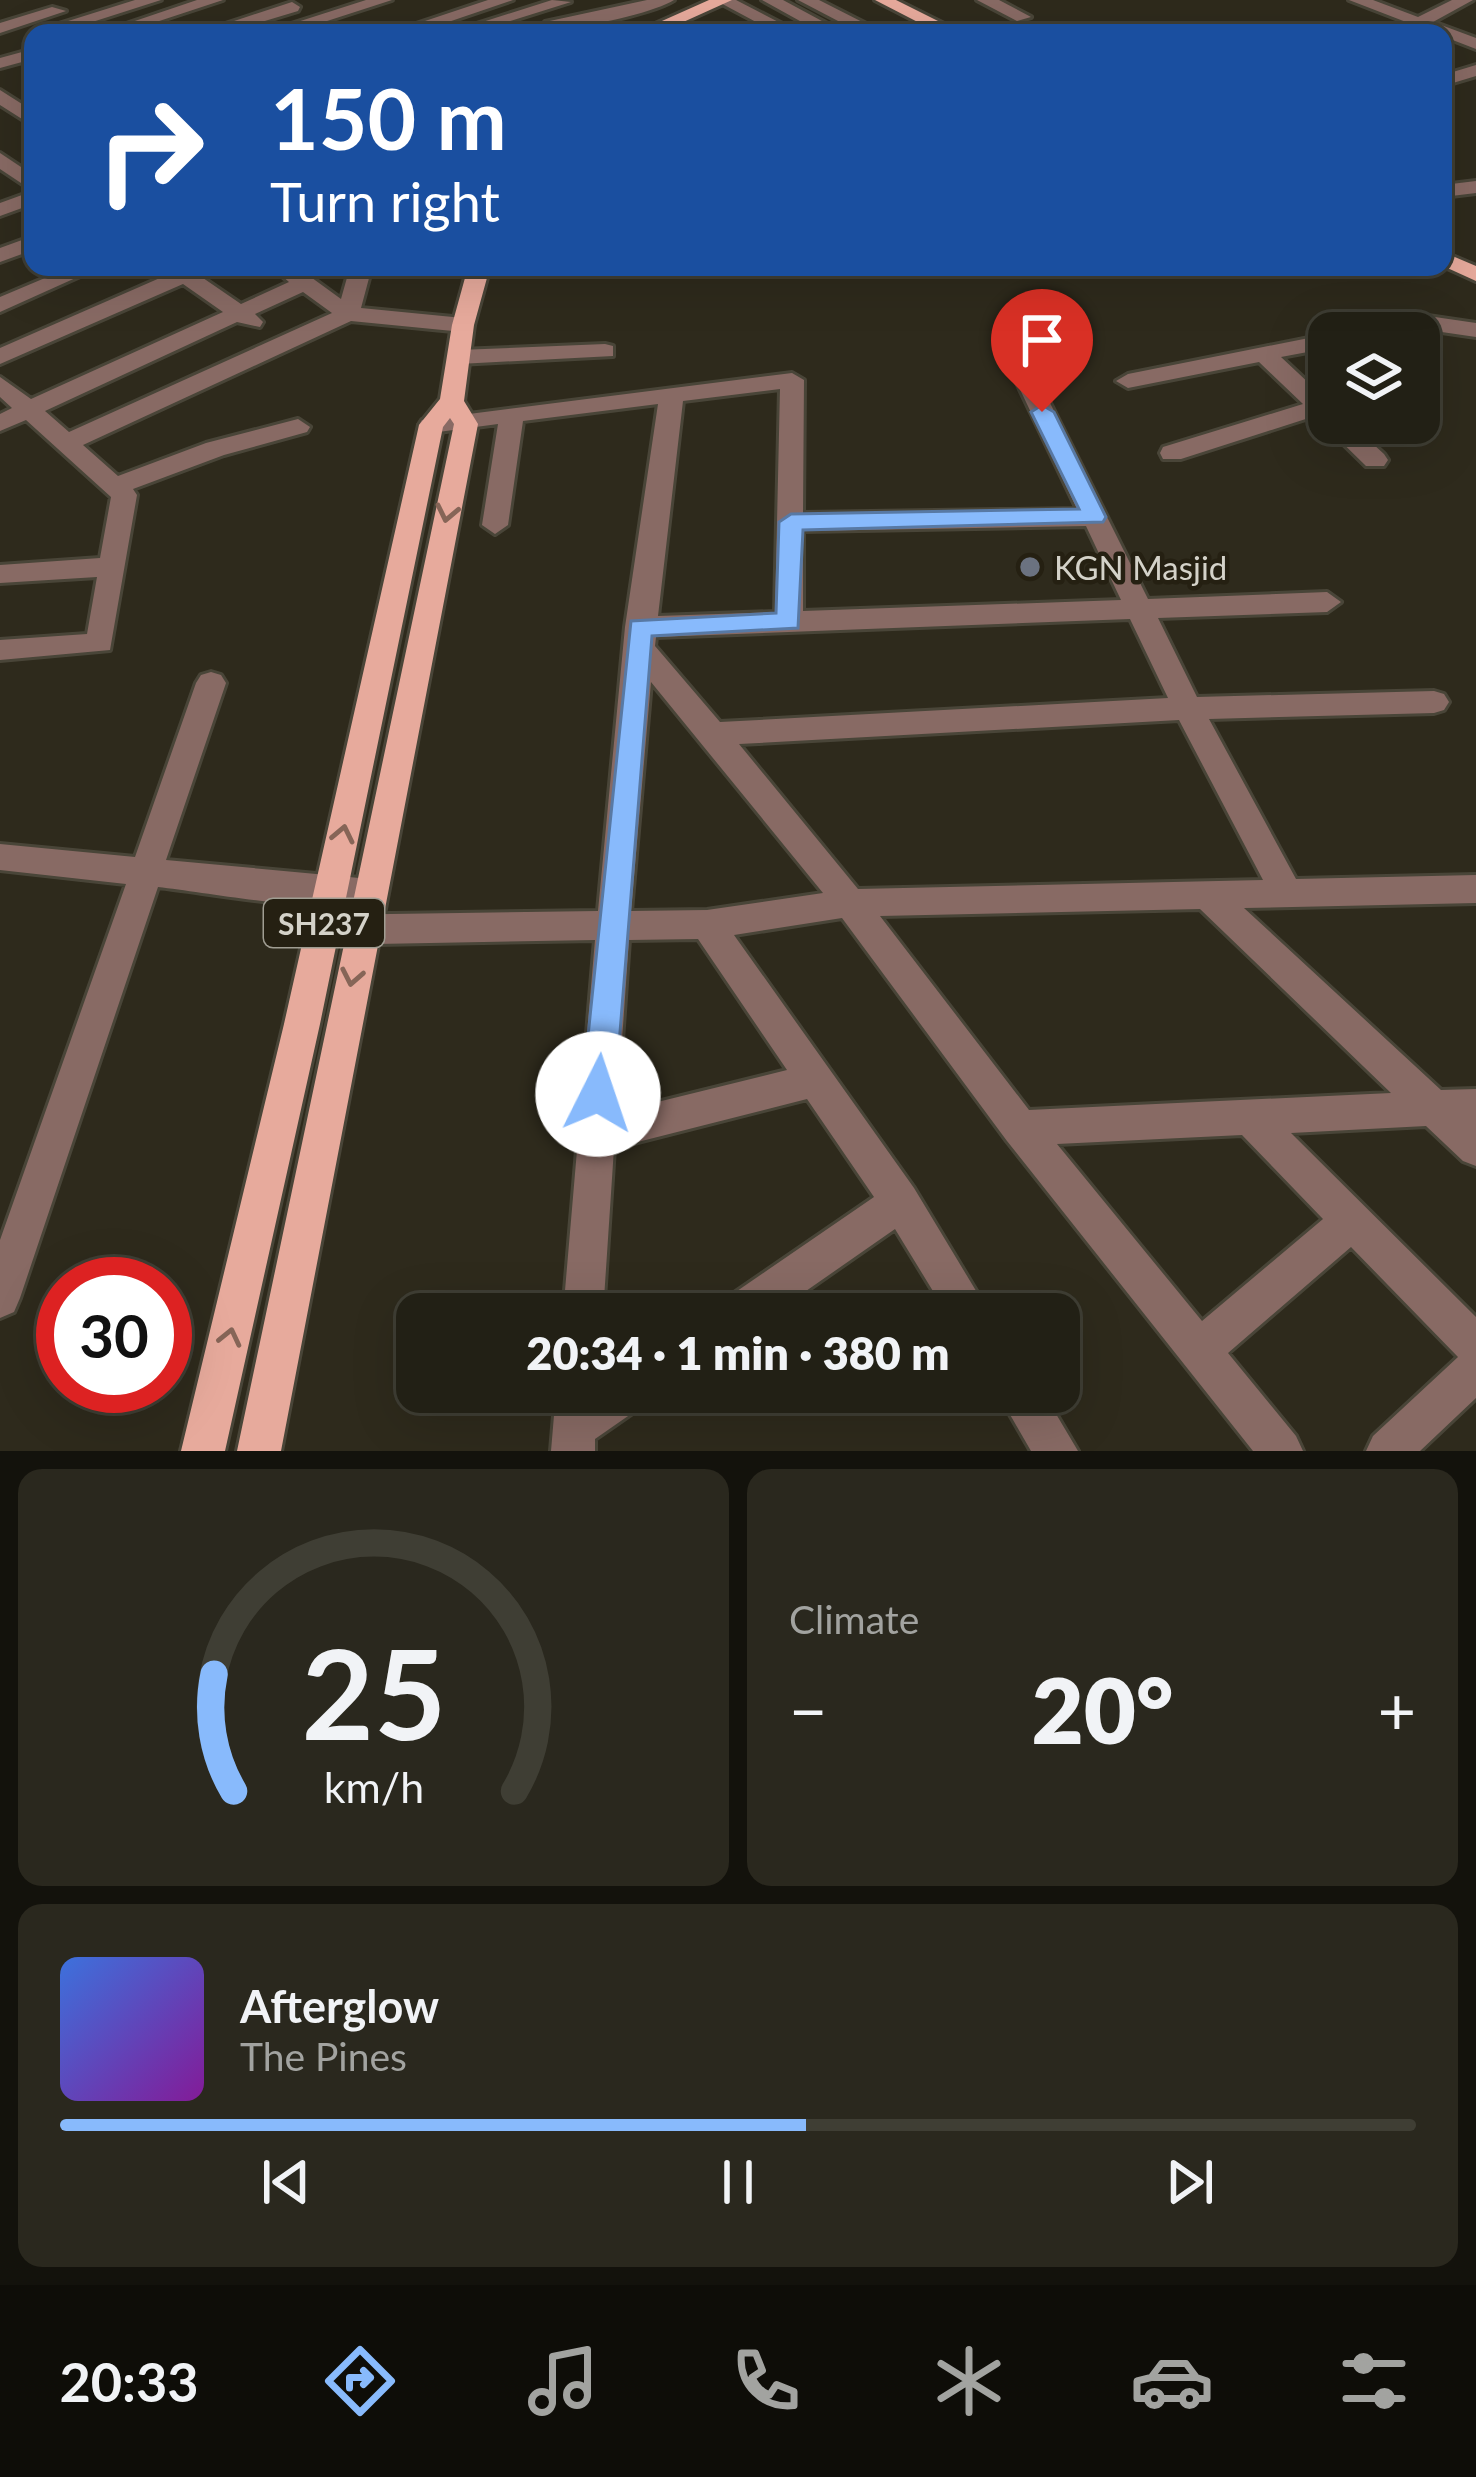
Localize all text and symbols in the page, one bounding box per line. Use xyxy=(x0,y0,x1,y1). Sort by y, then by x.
text: 150 m xyxy=(270,67,507,168)
icon: right xyxy=(72,72,228,228)
text: Turn right xyxy=(270,169,500,234)
pin xyxy=(991,289,1093,412)
icon: arrive xyxy=(1009,307,1075,373)
map controls xyxy=(1308,312,1440,444)
button: layers xyxy=(1308,312,1440,444)
one-way arrow xyxy=(435,502,461,522)
place label: KGN Masjid xyxy=(1054,547,1227,587)
marker: KGN Masjid xyxy=(1017,554,1043,580)
one-way arrow xyxy=(330,824,355,844)
road number: SH237 xyxy=(264,899,384,947)
one-way arrow xyxy=(340,967,366,987)
position arrow xyxy=(535,1031,661,1157)
speed limit sign: 30 xyxy=(36,1257,192,1413)
text: 20:34 · 1 min · 380 m xyxy=(526,1326,950,1380)
one-way arrow xyxy=(216,1327,241,1348)
text: Climate xyxy=(789,1596,919,1642)
text: 25 xyxy=(301,1617,446,1767)
text: 20° xyxy=(1032,1655,1173,1763)
text: − xyxy=(789,1670,827,1749)
text: + xyxy=(1378,1670,1416,1749)
text: km/h xyxy=(323,1760,424,1811)
text: Afterglow xyxy=(240,1979,439,2033)
text: The Pines xyxy=(240,2033,407,2079)
icon: previous xyxy=(253,2149,319,2215)
icon: pause xyxy=(705,2149,771,2215)
icon: next xyxy=(1157,2149,1223,2215)
icon: directions xyxy=(318,2339,402,2423)
icon: music xyxy=(521,2339,605,2423)
icon: phone xyxy=(724,2339,808,2423)
icon: climate xyxy=(927,2339,1011,2423)
icon: car xyxy=(1130,2339,1214,2423)
icon: filters xyxy=(1332,2339,1416,2423)
text: 20:33 xyxy=(59,2349,199,2414)

